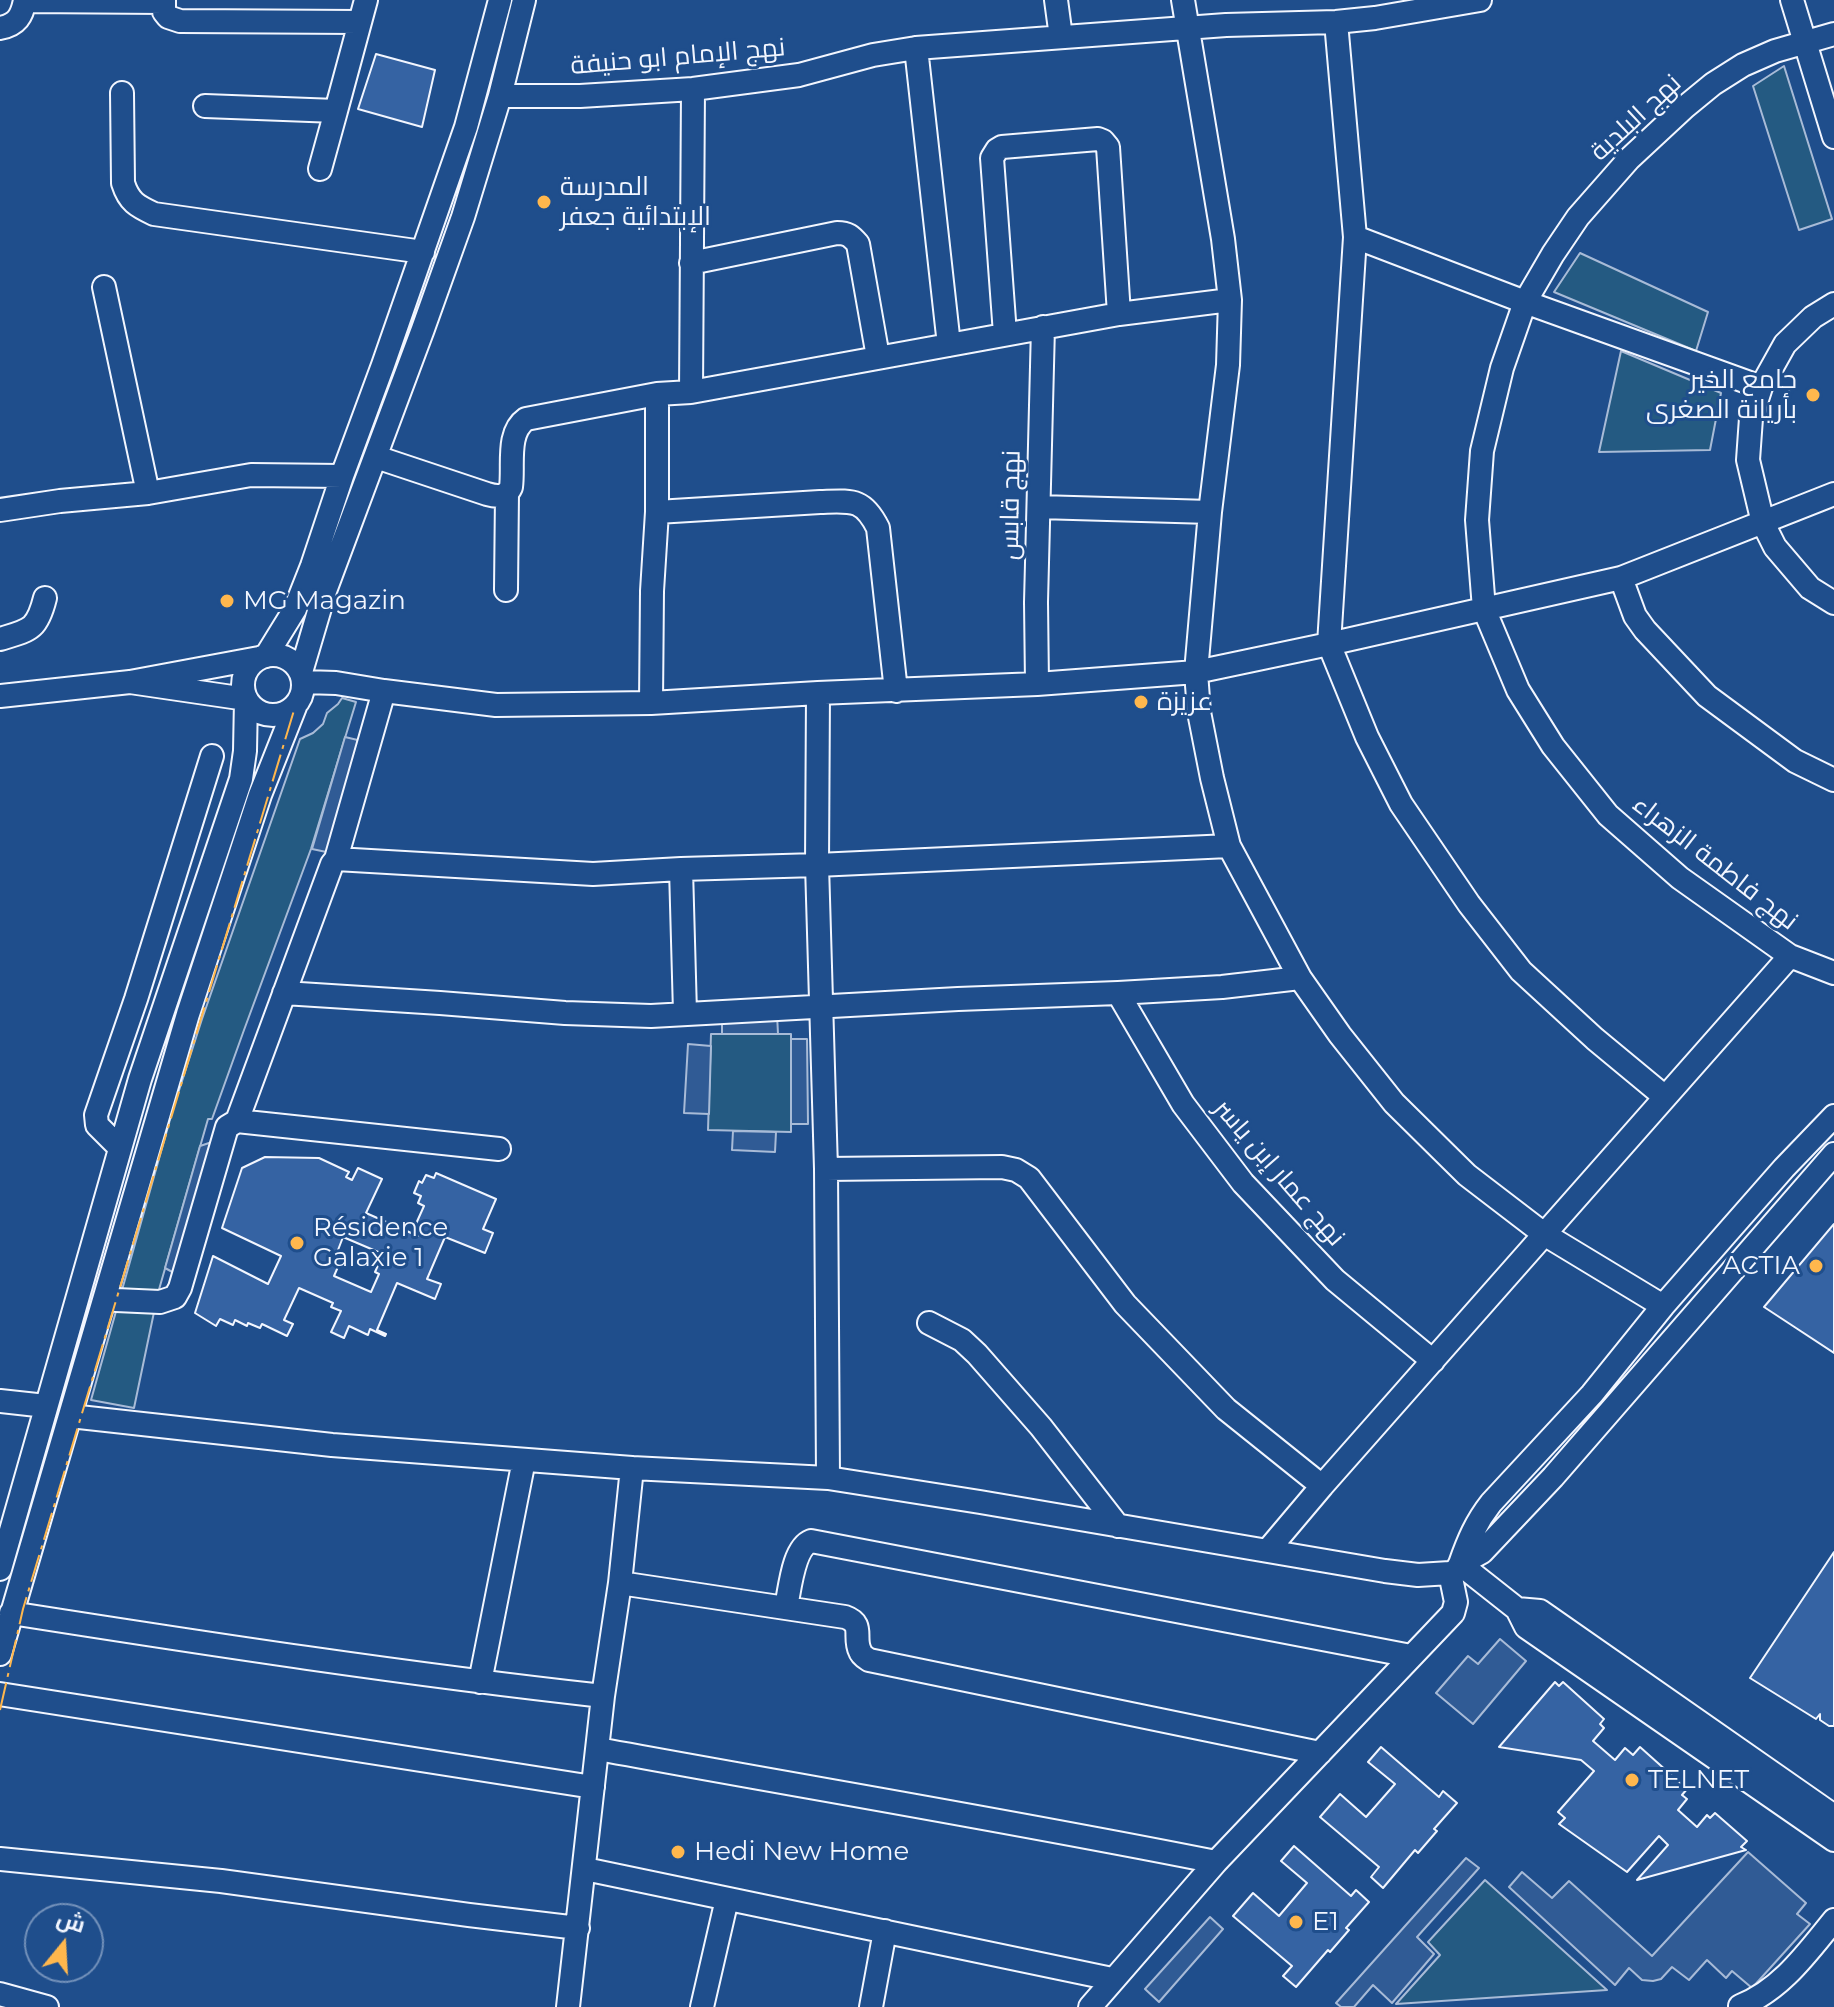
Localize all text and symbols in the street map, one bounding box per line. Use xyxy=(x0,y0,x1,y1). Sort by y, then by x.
street label: نهج الإمام ابو حنيفة xyxy=(569,32,787,82)
street label: نهج البلدية xyxy=(1584,68,1688,168)
place label: المدرسة الإبتدائية جعفر xyxy=(560,171,711,232)
marker: المدرسة الإبتدائية جعفر xyxy=(535,193,553,211)
place label: جامع الخير بأريانة الصغرى xyxy=(1646,364,1797,426)
marker: جامع الخير بأريانة الصغرى xyxy=(1804,386,1822,404)
street label: نهج قابس xyxy=(994,450,1028,560)
place label: MG Magazin xyxy=(243,585,406,617)
marker: MG Magazin xyxy=(218,592,236,610)
place label: عزيزة xyxy=(1157,686,1212,718)
marker: عزيزة xyxy=(1132,693,1150,711)
street label: نهج فاطمة الزهراء xyxy=(1626,789,1804,937)
street label: نهج عمار إبن ياسر xyxy=(1207,1093,1351,1253)
place label: Résidence Galaxie 1 xyxy=(313,1212,448,1274)
marker: Résidence Galaxie 1 xyxy=(288,1234,306,1252)
place label: ACTIA xyxy=(1722,1250,1800,1282)
marker: ACTIA xyxy=(1807,1257,1825,1275)
place label: TELNET xyxy=(1648,1764,1749,1796)
marker: TELNET xyxy=(1623,1771,1641,1789)
place label: Hedi New Home xyxy=(694,1836,909,1868)
marker: Hedi New Home xyxy=(669,1843,687,1861)
north arrow xyxy=(24,1903,104,1983)
text: ش xyxy=(53,1904,89,1939)
place label: E1 xyxy=(1312,1906,1339,1938)
marker: E1 xyxy=(1287,1913,1305,1931)

